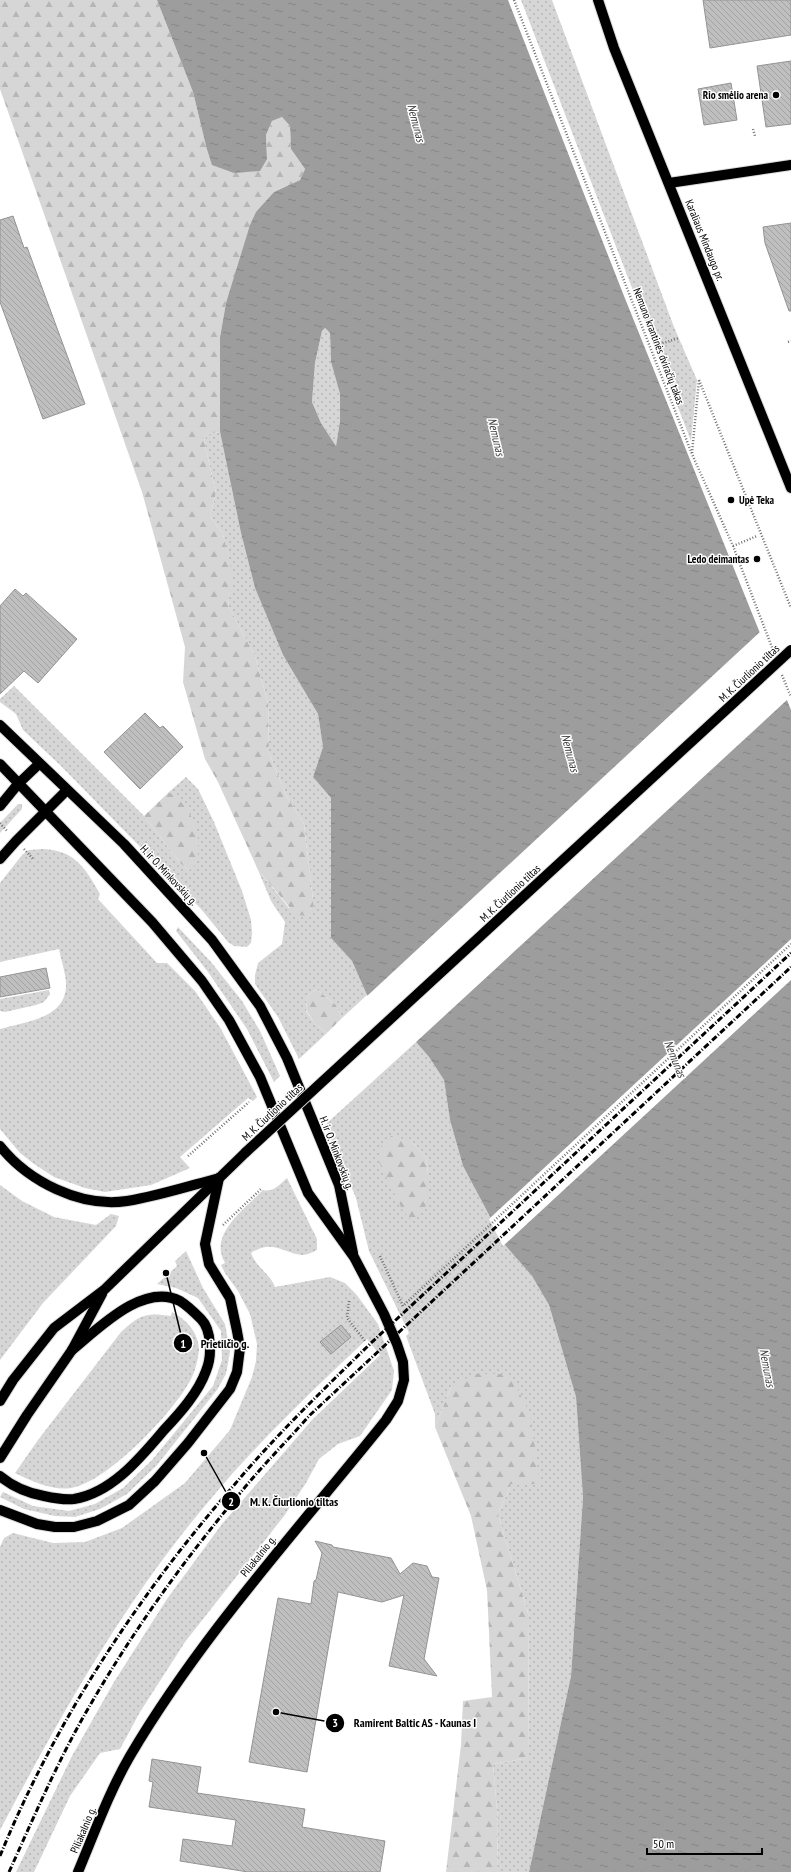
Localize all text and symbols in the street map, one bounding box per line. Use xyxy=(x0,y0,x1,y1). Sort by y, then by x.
place label: Rio smėlio arena xyxy=(703,88,768,102)
marker: Rio smėlio arena xyxy=(771,90,781,100)
water label: Nemunas xyxy=(404,102,429,145)
street label: Karaliaus Mindaugo pr. xyxy=(682,197,728,283)
street label: Nemuno krantinės dviračių takas xyxy=(630,286,688,407)
water label: Nemunas xyxy=(485,416,509,459)
place label: Upė Teka xyxy=(739,493,775,507)
marker: Upė Teka xyxy=(726,495,736,505)
place label: Ledo deimantas xyxy=(687,552,749,566)
marker: Ledo deimantas xyxy=(752,554,762,564)
street label: M. K. Čiurlionio tiltas xyxy=(716,641,782,705)
water label: Nemunas xyxy=(558,732,583,775)
street label: H. ir O. Minkovskių g. xyxy=(137,842,201,908)
street label: M. K. Čiurlionio tiltas xyxy=(477,861,543,925)
water label: Nemunas xyxy=(661,1038,690,1081)
street label: M. K. Čiurlionio tiltas xyxy=(239,1080,305,1144)
street label: H. ir O. Minkovskių g. xyxy=(316,1114,358,1192)
callout: Prietilčio g. xyxy=(173,1331,258,1355)
text: 1 xyxy=(180,1336,186,1351)
text: Prietilčio g. xyxy=(201,1336,250,1351)
water label: Nemunas xyxy=(756,1348,779,1390)
callout: M. K. Čiurlionio tiltas xyxy=(221,1489,347,1513)
text: 2 xyxy=(228,1494,234,1509)
text: M. K. Čiurlionio tiltas xyxy=(250,1494,338,1509)
street label: Piliakalnio g. xyxy=(237,1533,279,1579)
callout: Ramirent Baltic AS - Kaunas I xyxy=(325,1711,485,1735)
text: 3 xyxy=(332,1715,338,1730)
text: Ramirent Baltic AS - Kaunas I xyxy=(354,1715,476,1730)
street label: Piliakalnio g. xyxy=(67,1805,99,1855)
scale bar xyxy=(647,1830,762,1856)
text: 50 m xyxy=(653,1836,674,1851)

